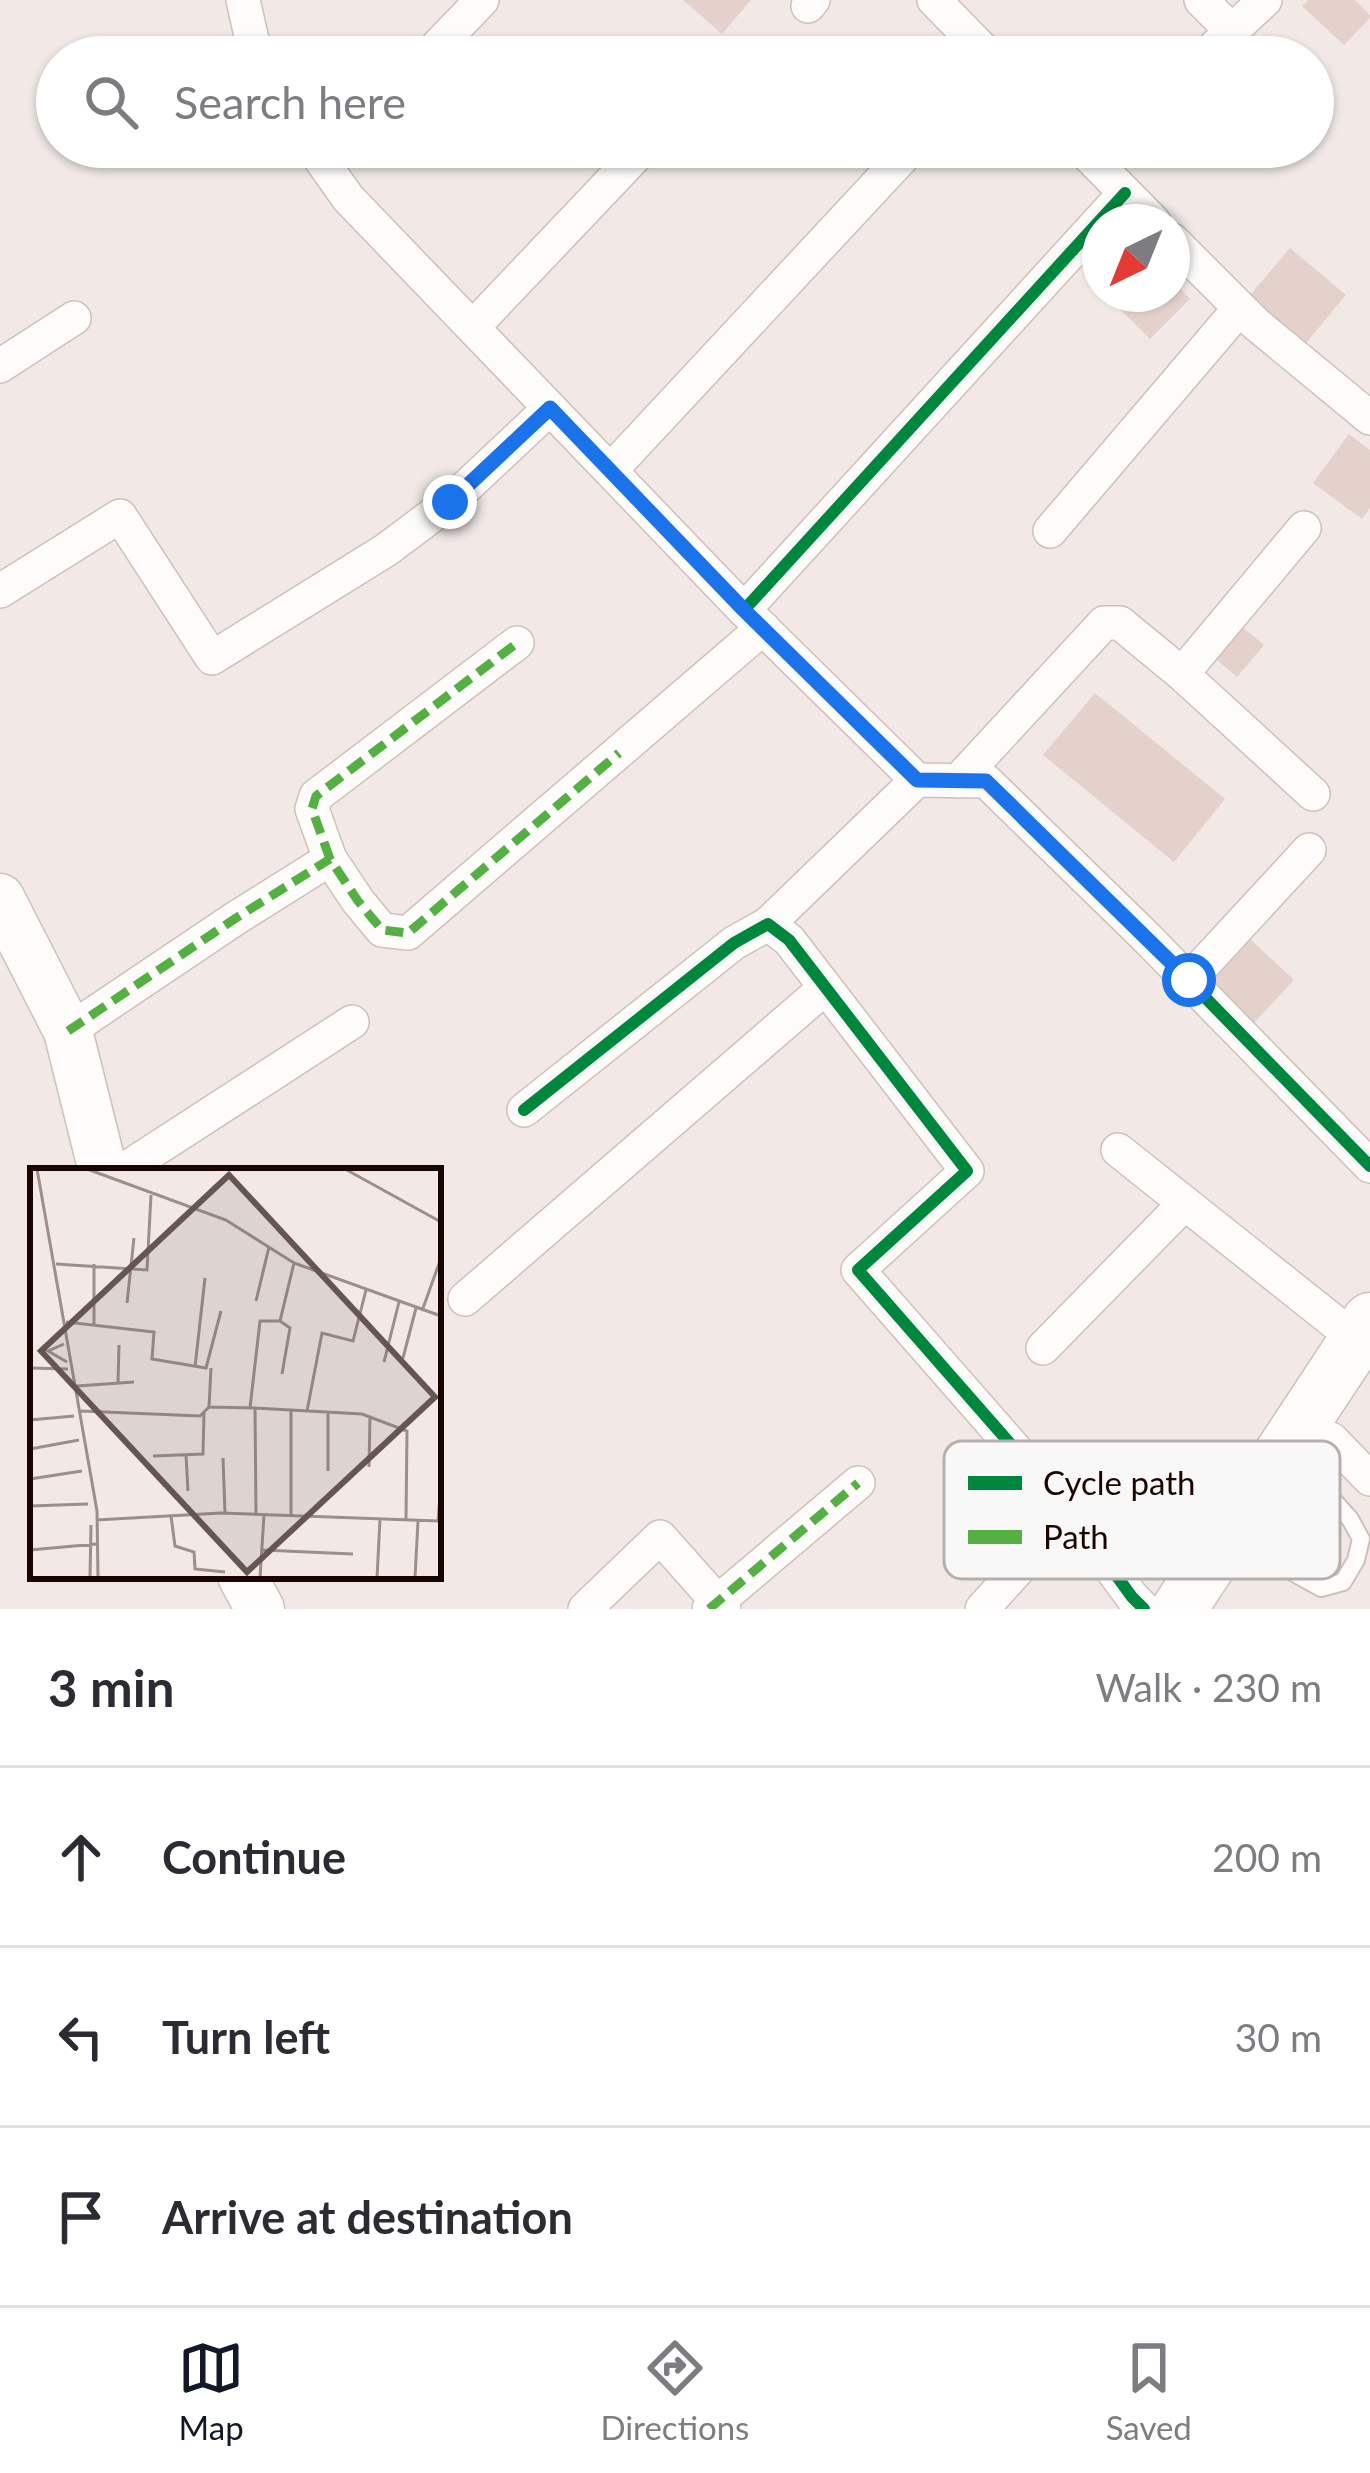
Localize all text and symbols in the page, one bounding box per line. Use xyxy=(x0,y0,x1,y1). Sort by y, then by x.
search box xyxy=(36,36,1334,168)
icon: search xyxy=(78,69,144,135)
text: Search here xyxy=(174,75,406,129)
north arrow xyxy=(1082,204,1190,312)
route end xyxy=(423,475,477,529)
route start xyxy=(1162,953,1216,1007)
inset map xyxy=(30,1168,441,1579)
legend xyxy=(944,1441,1340,1579)
text: Cycle path xyxy=(1043,1462,1195,1502)
text: Path xyxy=(1043,1516,1109,1556)
text: 3 min xyxy=(48,1657,174,1718)
text: Walk · 230 m xyxy=(1095,1664,1322,1710)
icon: ahead xyxy=(48,1824,114,1890)
text: Continue xyxy=(162,1830,346,1884)
text: 200 m xyxy=(1212,1834,1322,1880)
icon: left xyxy=(48,2004,114,2070)
text: Turn left xyxy=(162,2010,330,2064)
text: 30 m xyxy=(1235,2014,1322,2060)
icon: arrive xyxy=(48,2184,114,2250)
text: Arrive at destination xyxy=(162,2190,573,2244)
tab: Map xyxy=(178,2335,244,2447)
tab: Directions xyxy=(600,2335,749,2447)
tab: Saved xyxy=(1106,2335,1192,2447)

